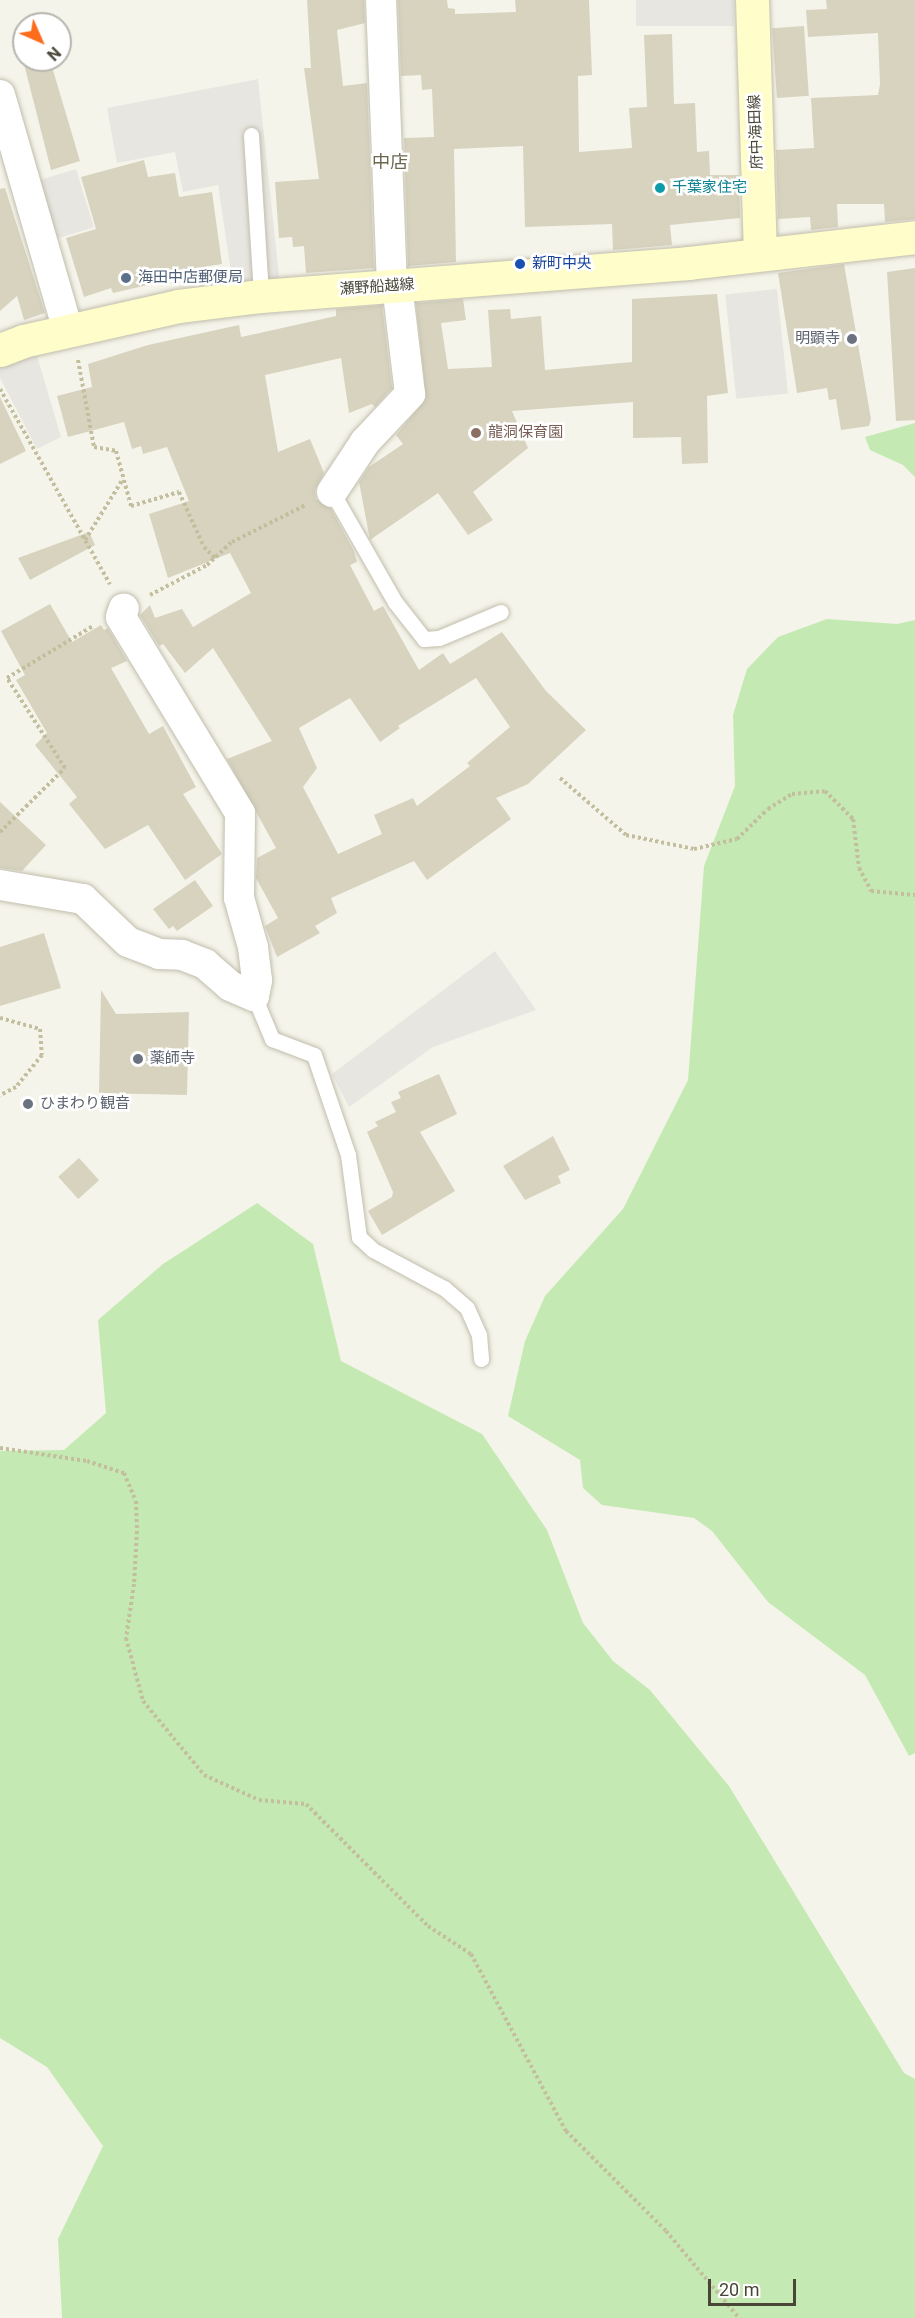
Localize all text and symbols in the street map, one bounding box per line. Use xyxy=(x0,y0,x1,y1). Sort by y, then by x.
north arrow xyxy=(12,12,72,72)
text: N xyxy=(43,43,64,64)
street label: 府中海田線 xyxy=(746,94,766,170)
district label: 中店 xyxy=(372,151,408,173)
place label: 千葉家住宅 xyxy=(672,179,747,197)
marker: 千葉家住宅 xyxy=(653,181,667,195)
place label: 新町中央 xyxy=(532,255,592,273)
marker: 新町中央 xyxy=(513,257,527,271)
place label: 海田中店郵便局 xyxy=(138,269,243,287)
marker: 海田中店郵便局 xyxy=(119,271,133,285)
street label: 瀬野船越線 xyxy=(339,275,415,299)
place label: 明顕寺 xyxy=(795,330,840,348)
marker: 明顕寺 xyxy=(845,332,859,346)
place label: 龍洞保育園 xyxy=(488,424,563,442)
marker: 龍洞保育園 xyxy=(469,426,483,440)
place label: 薬師寺 xyxy=(150,1050,195,1068)
marker: 薬師寺 xyxy=(131,1052,145,1066)
place label: ひまわり観音 xyxy=(40,1095,130,1113)
marker: ひまわり観音 xyxy=(21,1097,35,1111)
scale bar xyxy=(711,2267,800,2305)
text: 20 m xyxy=(719,2279,759,2300)

